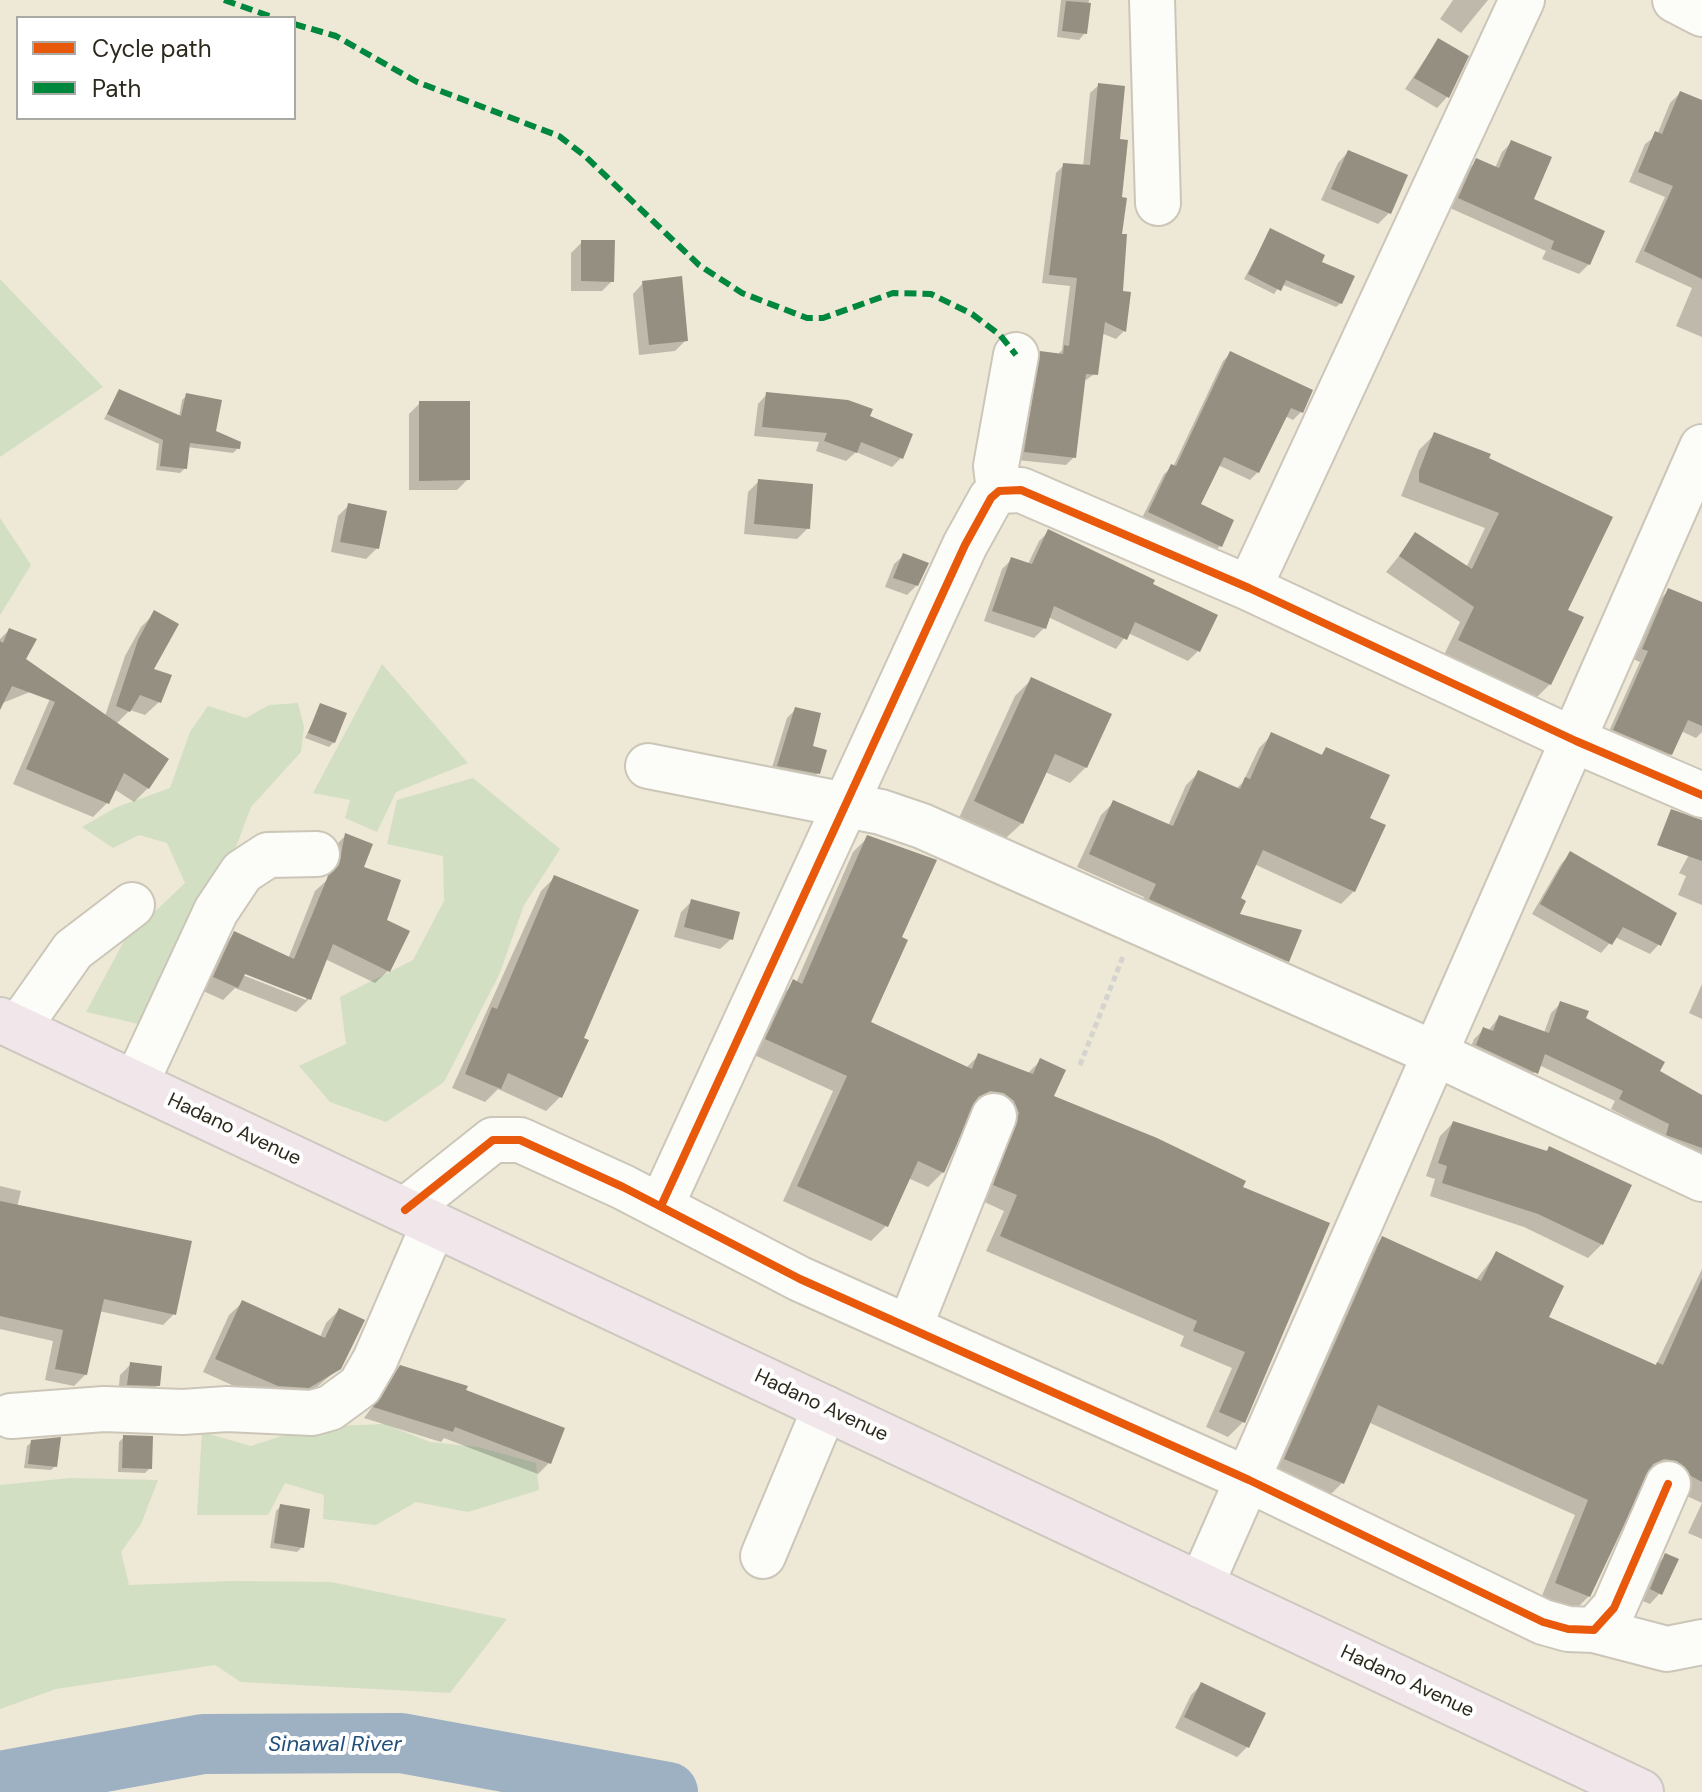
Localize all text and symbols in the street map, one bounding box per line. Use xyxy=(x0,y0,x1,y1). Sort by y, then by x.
legend xyxy=(16,16,296,120)
text: Cycle path xyxy=(92,33,211,64)
text: Path xyxy=(92,73,141,104)
street label: Hadano Avenue xyxy=(163,1089,305,1171)
street label: Hadano Avenue xyxy=(750,1365,892,1447)
street label: Hadano Avenue xyxy=(1336,1641,1478,1723)
water label: Sinawal River xyxy=(268,1732,402,1758)

